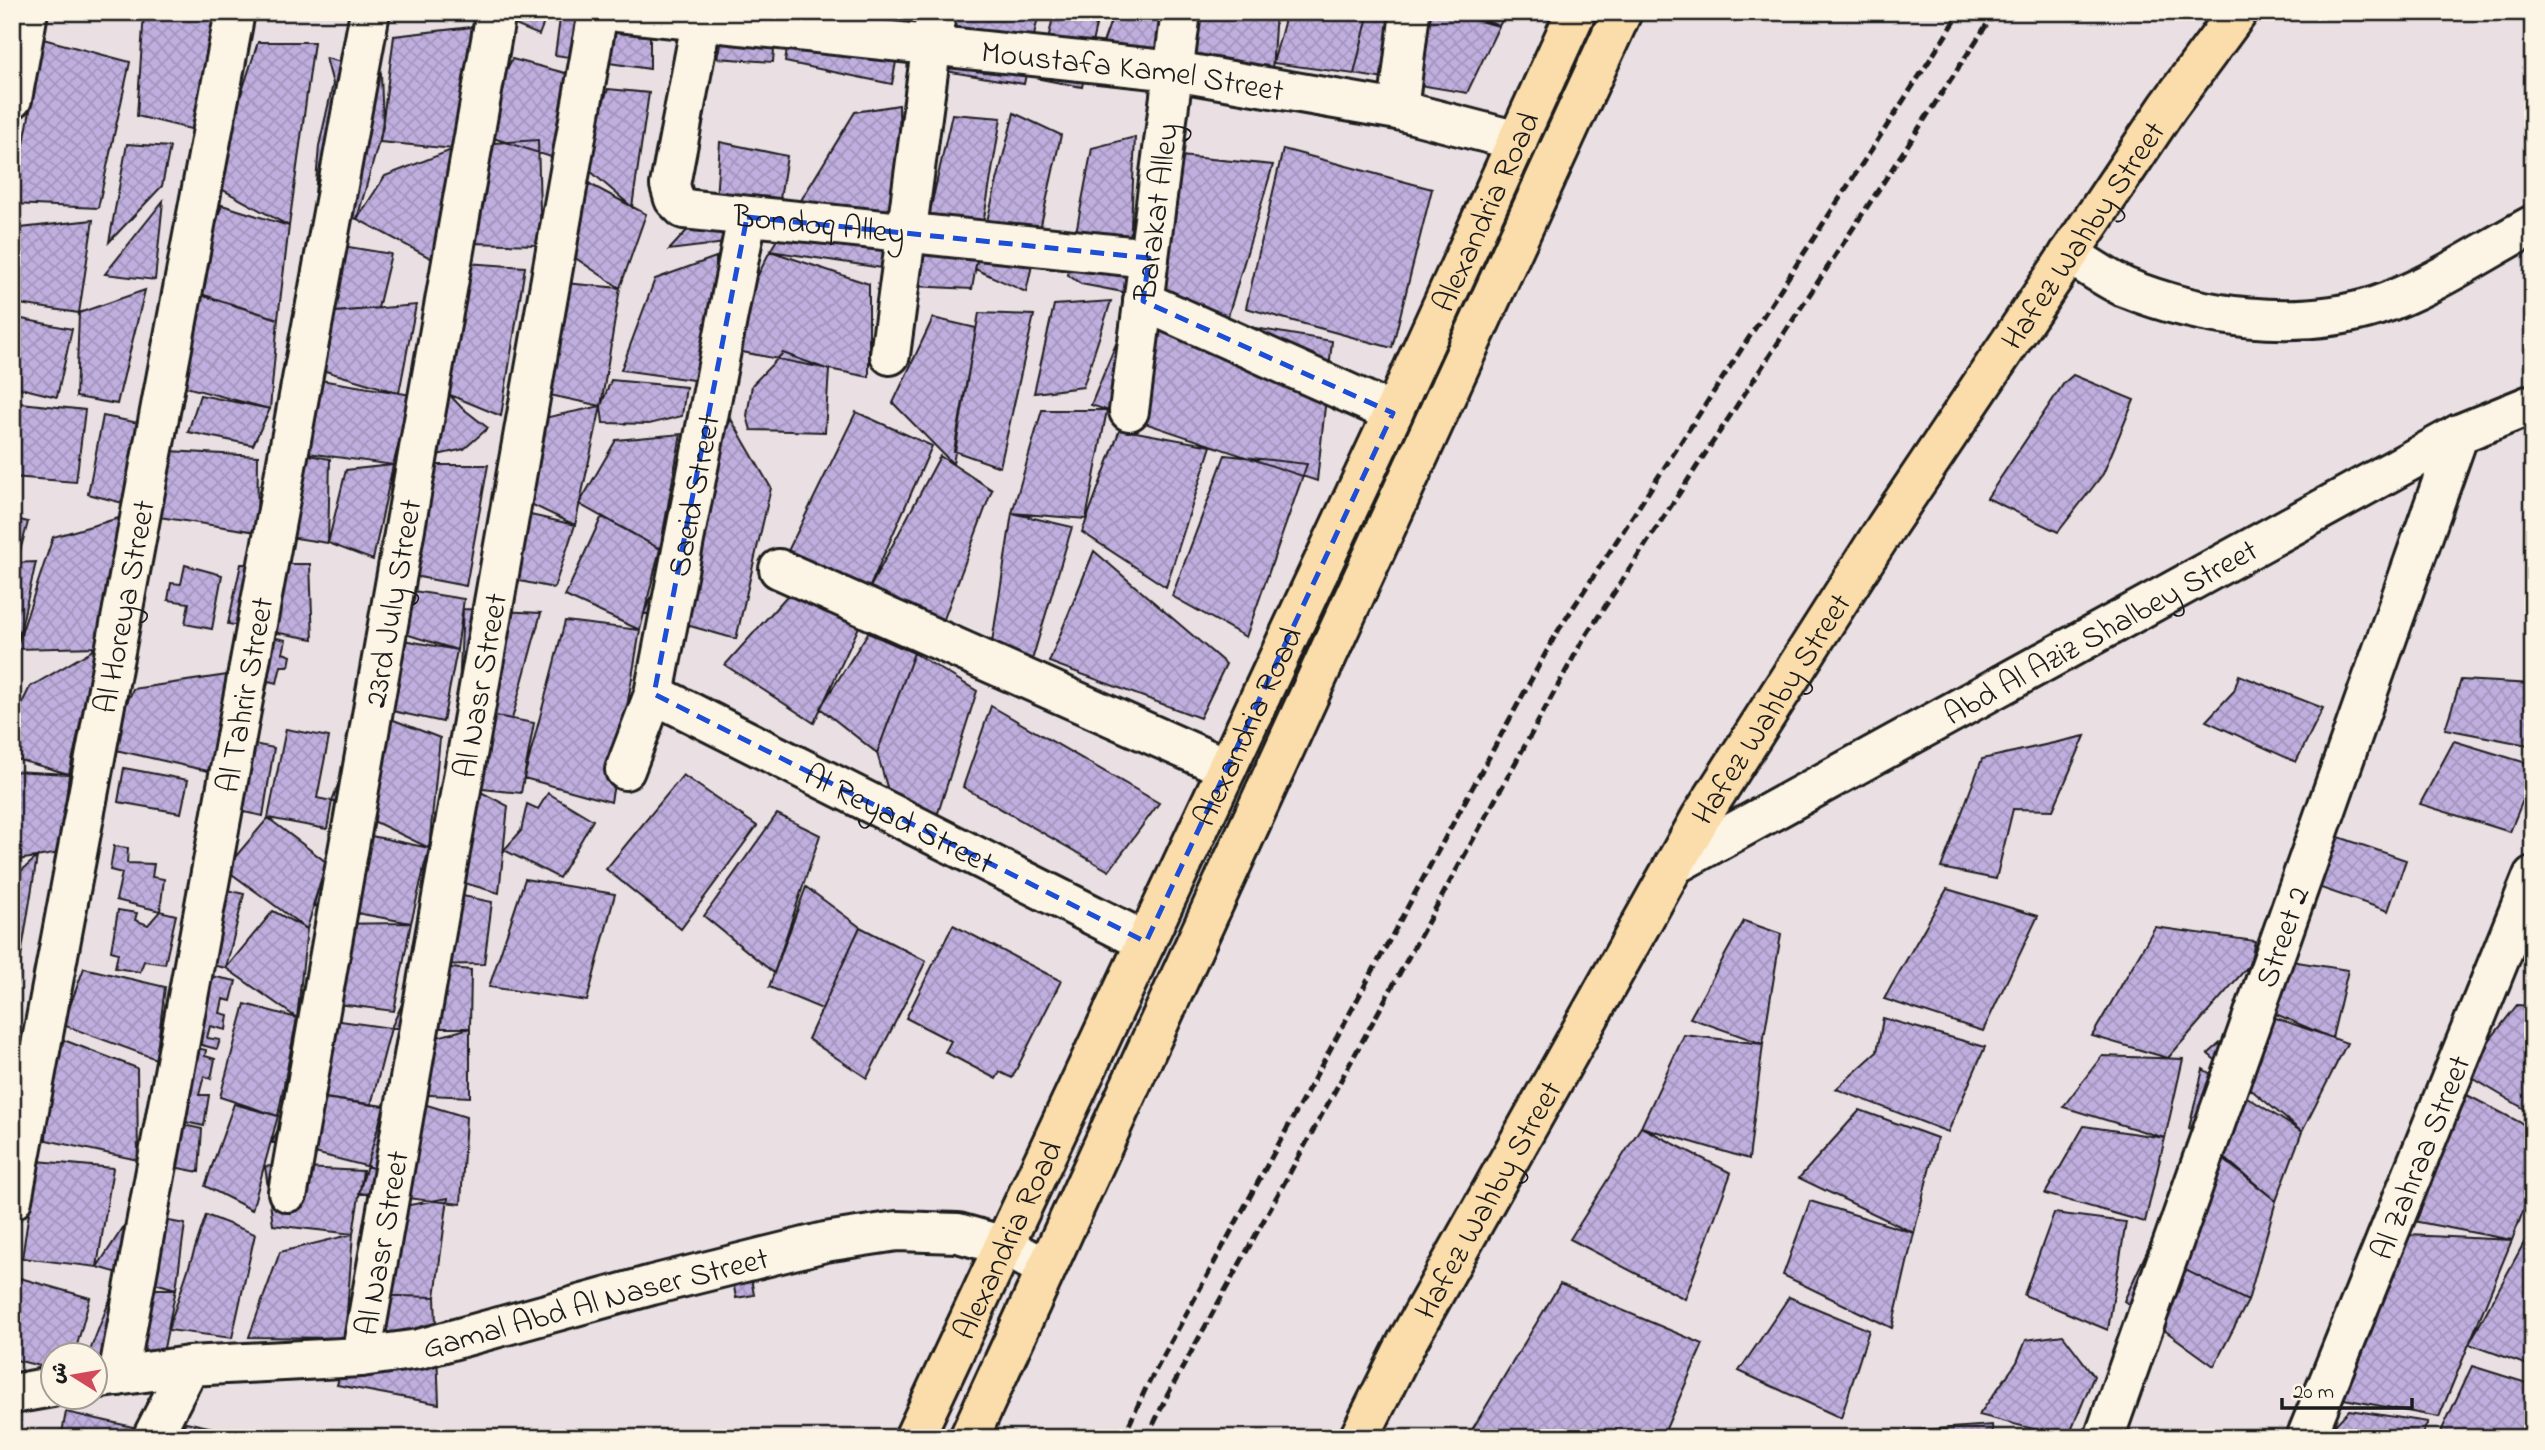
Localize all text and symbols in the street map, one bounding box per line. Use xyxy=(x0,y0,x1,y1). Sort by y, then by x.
street label: Moustafa Kamel Street xyxy=(979,31,1287,117)
street label: Alexandria Road xyxy=(1422,105,1554,321)
street label: Hafez Wahby Street xyxy=(1991,113,2179,361)
street label: Barakat Alley xyxy=(1123,120,1193,305)
street label: Bondoq Alley xyxy=(730,194,907,259)
street label: Saeid Street xyxy=(657,410,735,581)
street label: Al Horeya Street xyxy=(84,496,170,718)
street label: 23rd July Street xyxy=(354,496,437,712)
street label: Abd Al Aziz Shalbey Street xyxy=(1936,529,2268,740)
street label: Hafez Wahby Street xyxy=(1682,585,1865,835)
street label: Al Nasr Street xyxy=(443,590,522,782)
street label: Al Tahrir Street xyxy=(206,593,289,797)
street label: Alexandria Road xyxy=(1183,620,1317,835)
street label: Al Reyad Street xyxy=(795,753,1001,889)
street label: Street 2 xyxy=(2245,880,2324,995)
street label: Al Zahraa Street xyxy=(2360,1049,2485,1268)
street label: Hafez Wahby Street xyxy=(1404,1073,1576,1329)
street label: Alexandria Road xyxy=(943,1134,1077,1349)
street label: Al Nasr Street xyxy=(345,1147,424,1339)
street label: Gamal Abd Al Naser Street xyxy=(417,1237,774,1374)
north arrow xyxy=(38,1342,108,1412)
text: ش xyxy=(45,1360,75,1386)
scale bar xyxy=(2282,1366,2412,1410)
text: 20 m xyxy=(2293,1378,2334,1408)

